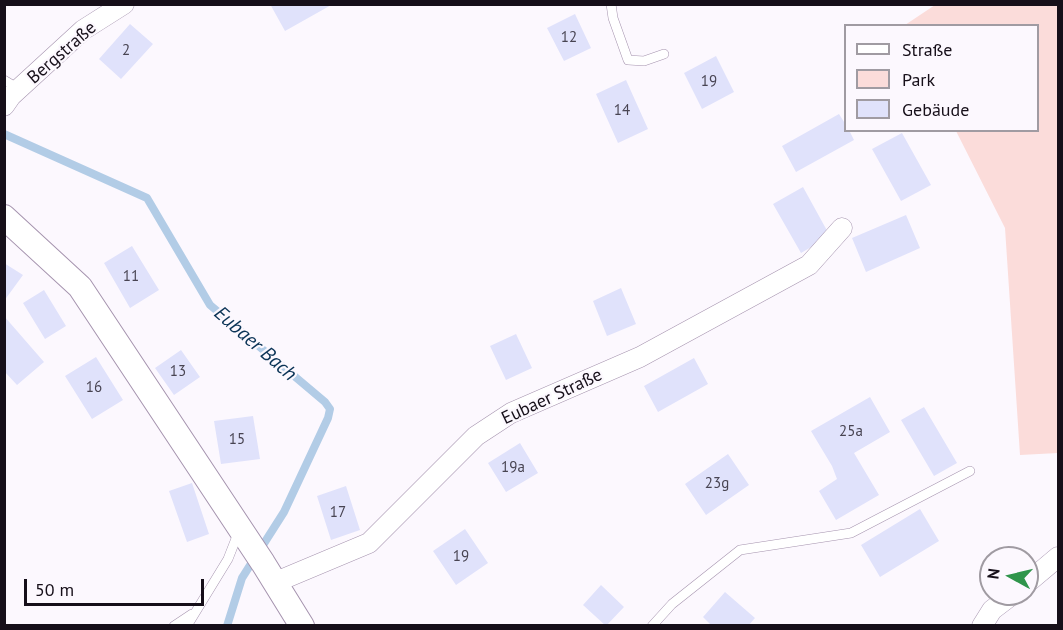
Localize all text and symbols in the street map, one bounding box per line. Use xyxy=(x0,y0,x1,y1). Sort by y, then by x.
street label: Bergstraße xyxy=(23,17,101,89)
legend xyxy=(844,24,1039,132)
house number: 12 xyxy=(561,29,577,47)
text: Straße xyxy=(902,38,953,61)
house number: 2 xyxy=(122,42,130,60)
text: Park xyxy=(902,68,935,91)
house number: 19 xyxy=(701,73,717,91)
text: Gebäude xyxy=(902,98,969,121)
house number: 14 xyxy=(614,102,630,120)
house number: 11 xyxy=(123,268,139,286)
water label: Eubaer Bach xyxy=(209,302,301,386)
house number: 13 xyxy=(170,363,186,381)
street label: Eubaer Straße xyxy=(498,364,606,430)
house number: 16 xyxy=(86,379,102,397)
house number: 25a xyxy=(839,423,863,441)
house number: 15 xyxy=(229,431,245,449)
house number: 19a xyxy=(501,459,525,477)
house number: 23g xyxy=(705,475,729,493)
house number: 17 xyxy=(330,504,346,522)
north arrow xyxy=(979,546,1039,606)
house number: 19 xyxy=(453,548,469,566)
scale bar xyxy=(27,567,207,605)
text: N xyxy=(983,567,1004,580)
text: 50 m xyxy=(35,578,74,601)

